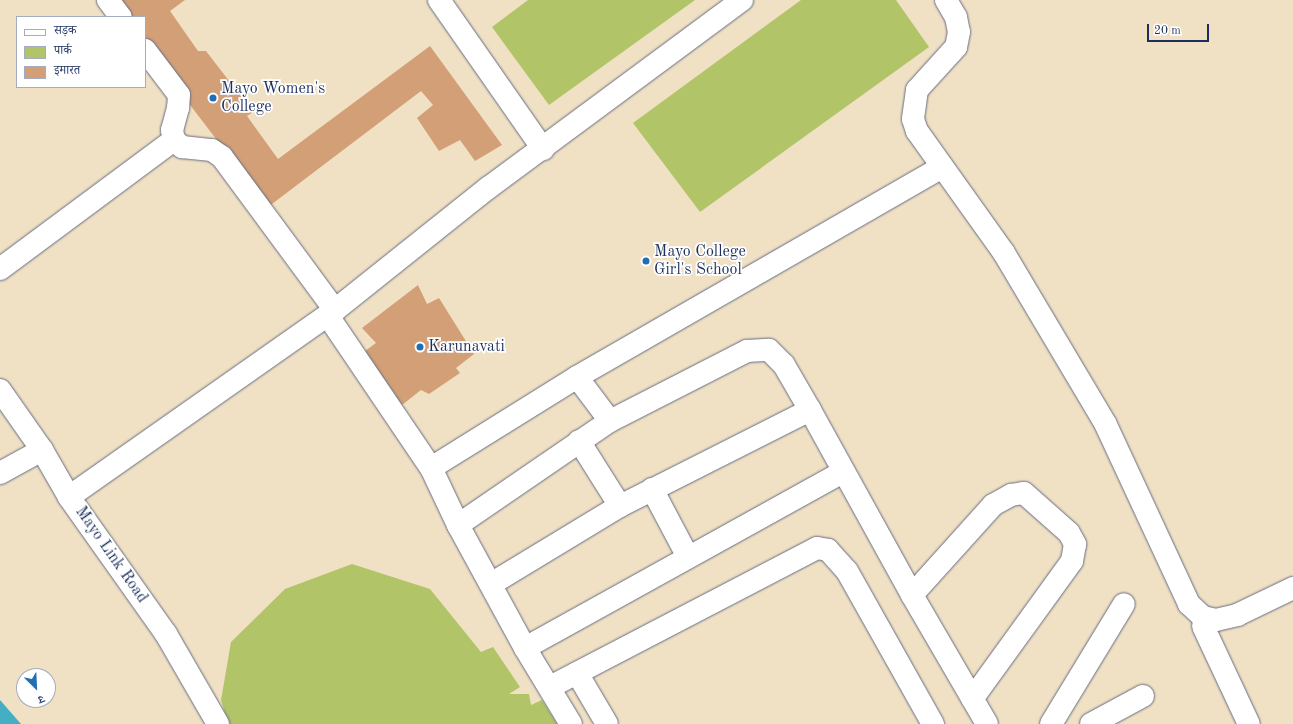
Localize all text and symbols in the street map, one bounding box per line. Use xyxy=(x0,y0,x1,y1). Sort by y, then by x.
legend xyxy=(16,16,146,88)
scale bar xyxy=(1149,16,1211,42)
text: सड़क xyxy=(54,25,77,37)
text: 20 m xyxy=(1154,25,1181,37)
text: पार्क xyxy=(54,45,72,57)
text: इमारत xyxy=(54,65,80,77)
place label: Mayo Women's College xyxy=(221,79,325,117)
marker: Mayo Women's College xyxy=(208,93,218,103)
place label: Mayo College Girl's School xyxy=(654,242,746,280)
marker: Mayo College Girl's School xyxy=(641,256,651,266)
place label: Karunavati xyxy=(428,337,505,357)
marker: Karunavati xyxy=(415,342,425,352)
street label: Mayo Link Road xyxy=(71,503,151,607)
north arrow xyxy=(16,668,56,708)
text: उ xyxy=(36,692,45,705)

